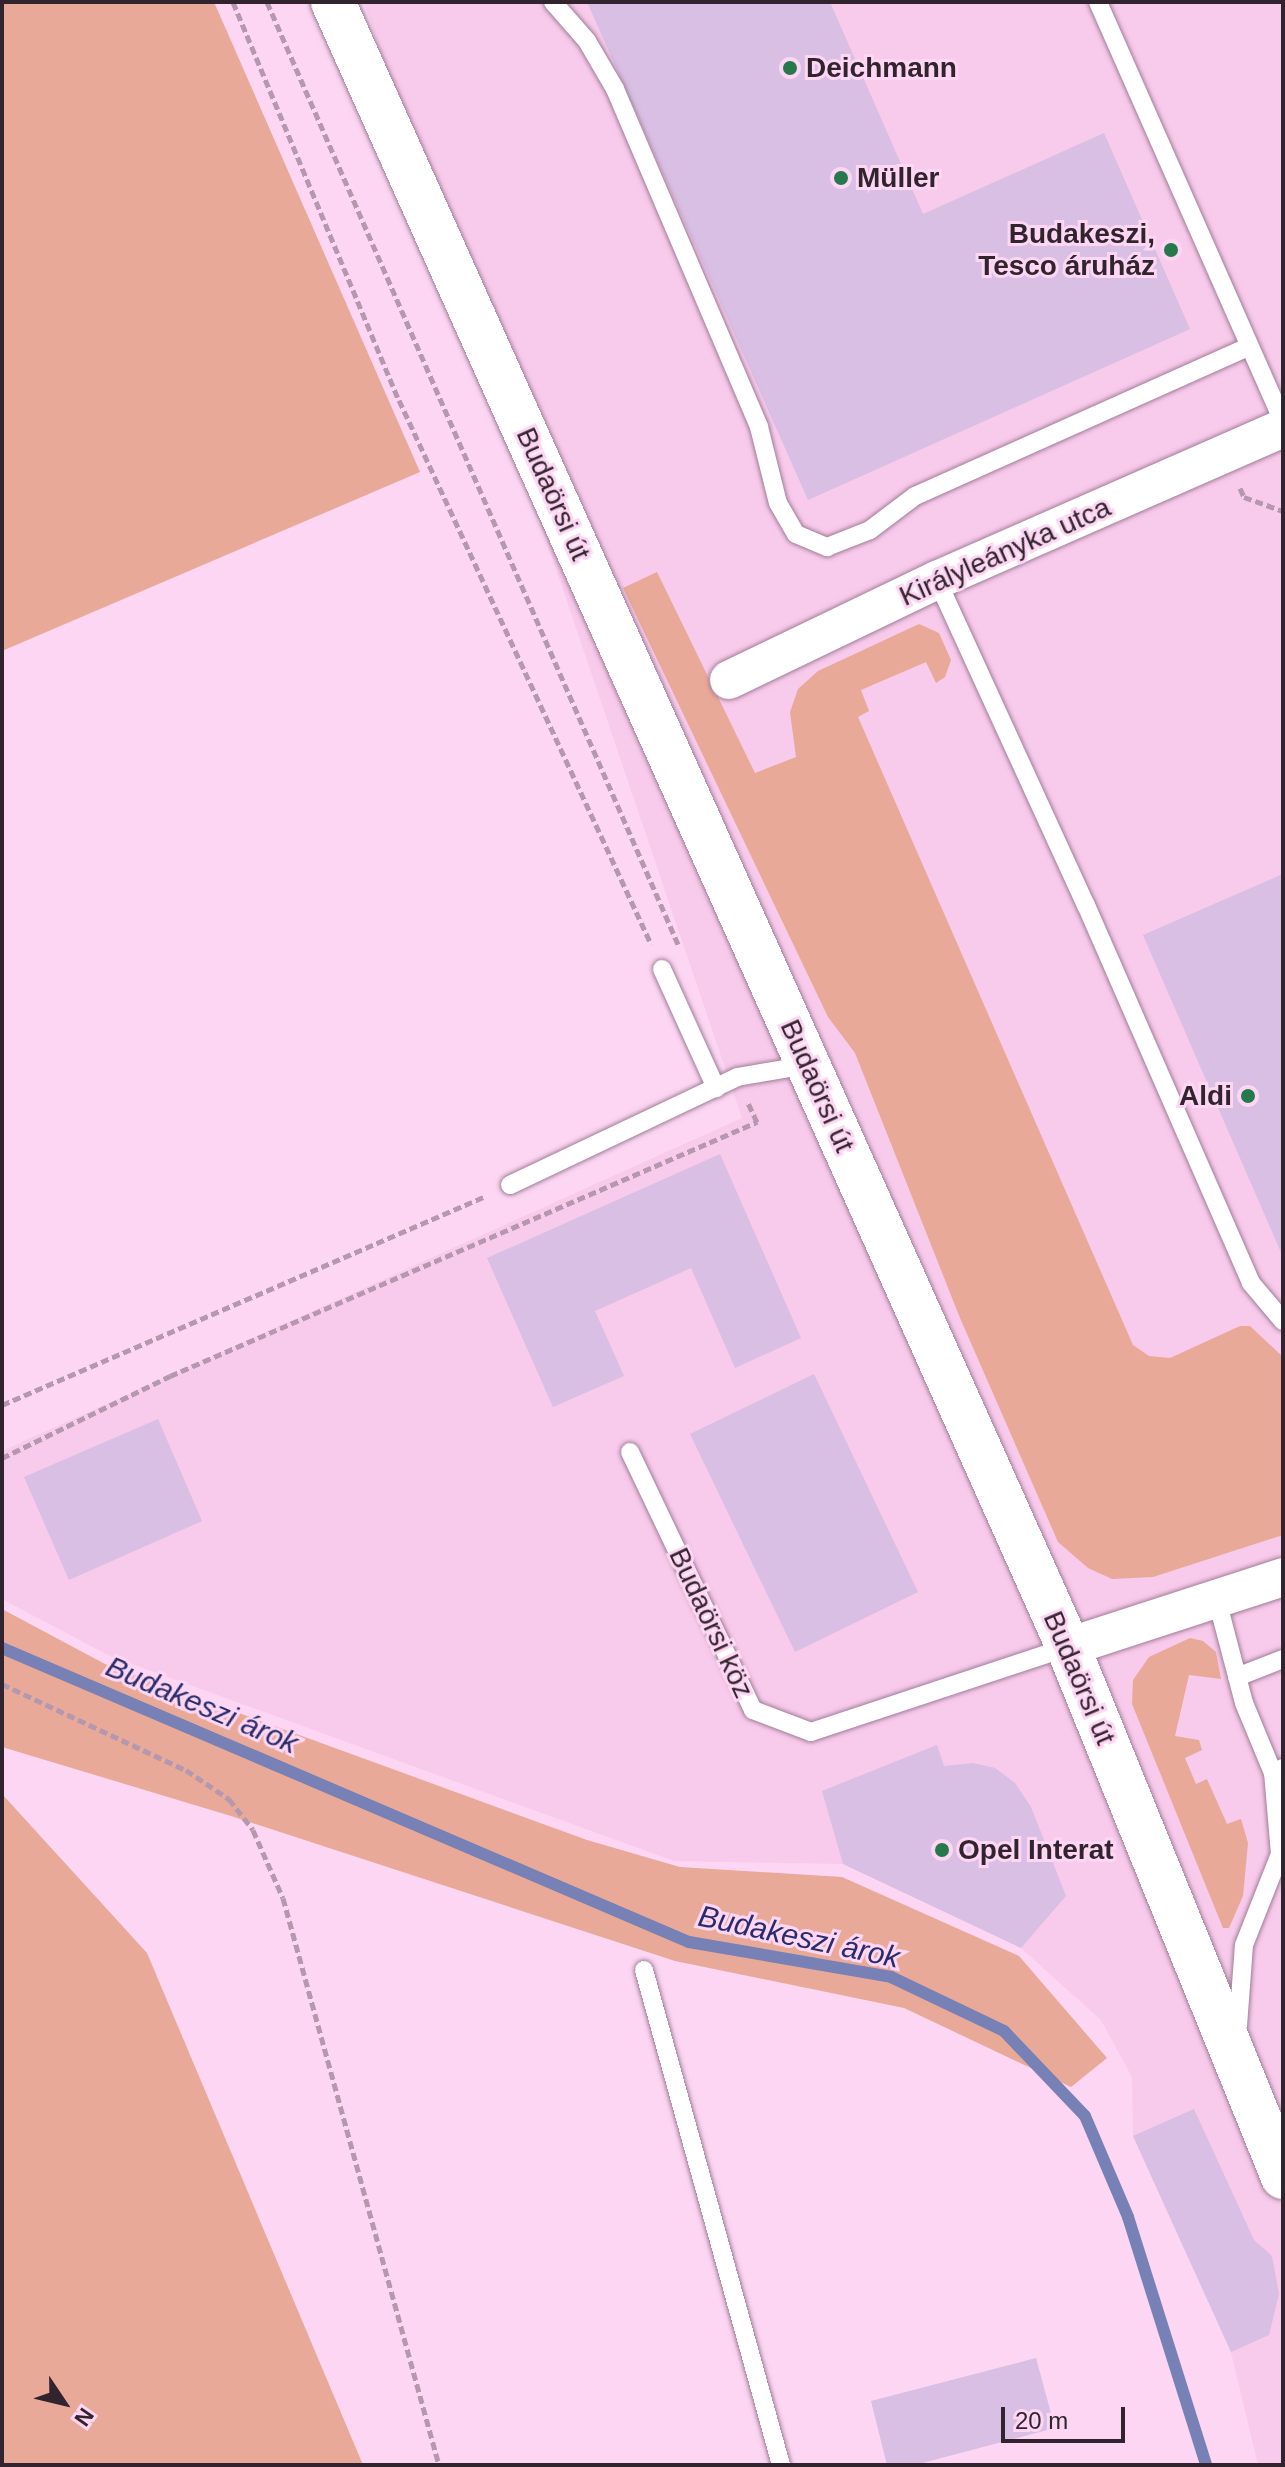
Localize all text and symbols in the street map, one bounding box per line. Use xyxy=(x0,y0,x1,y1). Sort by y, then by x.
place label: Deichmann xyxy=(806,51,957,85)
marker: Deichmann xyxy=(781,59,799,77)
place label: Müller xyxy=(857,161,939,195)
marker: Müller xyxy=(832,169,850,187)
place label: Budakeszi, Tesco áruház xyxy=(978,217,1155,283)
marker: Budakeszi, Tesco áruház xyxy=(1162,241,1180,259)
street label: Budaörsi út xyxy=(509,422,597,566)
street label: Királyleányka utca xyxy=(894,490,1116,614)
street label: Budaörsi út xyxy=(773,1014,861,1158)
place label: Aldi xyxy=(1179,1079,1232,1113)
marker: Aldi xyxy=(1239,1087,1257,1105)
street label: Budaörsi köz xyxy=(662,1543,760,1703)
street label: Budaörsi út xyxy=(1036,1606,1122,1750)
water label: Budakeszi árok xyxy=(101,1648,303,1762)
place label: Opel Interat xyxy=(958,1833,1114,1867)
marker: Opel Interat xyxy=(933,1841,951,1859)
water label: Budakeszi árok xyxy=(695,1898,903,1976)
north arrow xyxy=(24,2363,104,2443)
scale bar xyxy=(1005,2391,1129,2441)
text: N xyxy=(69,2403,99,2431)
text: 20 m xyxy=(1015,2407,1068,2434)

